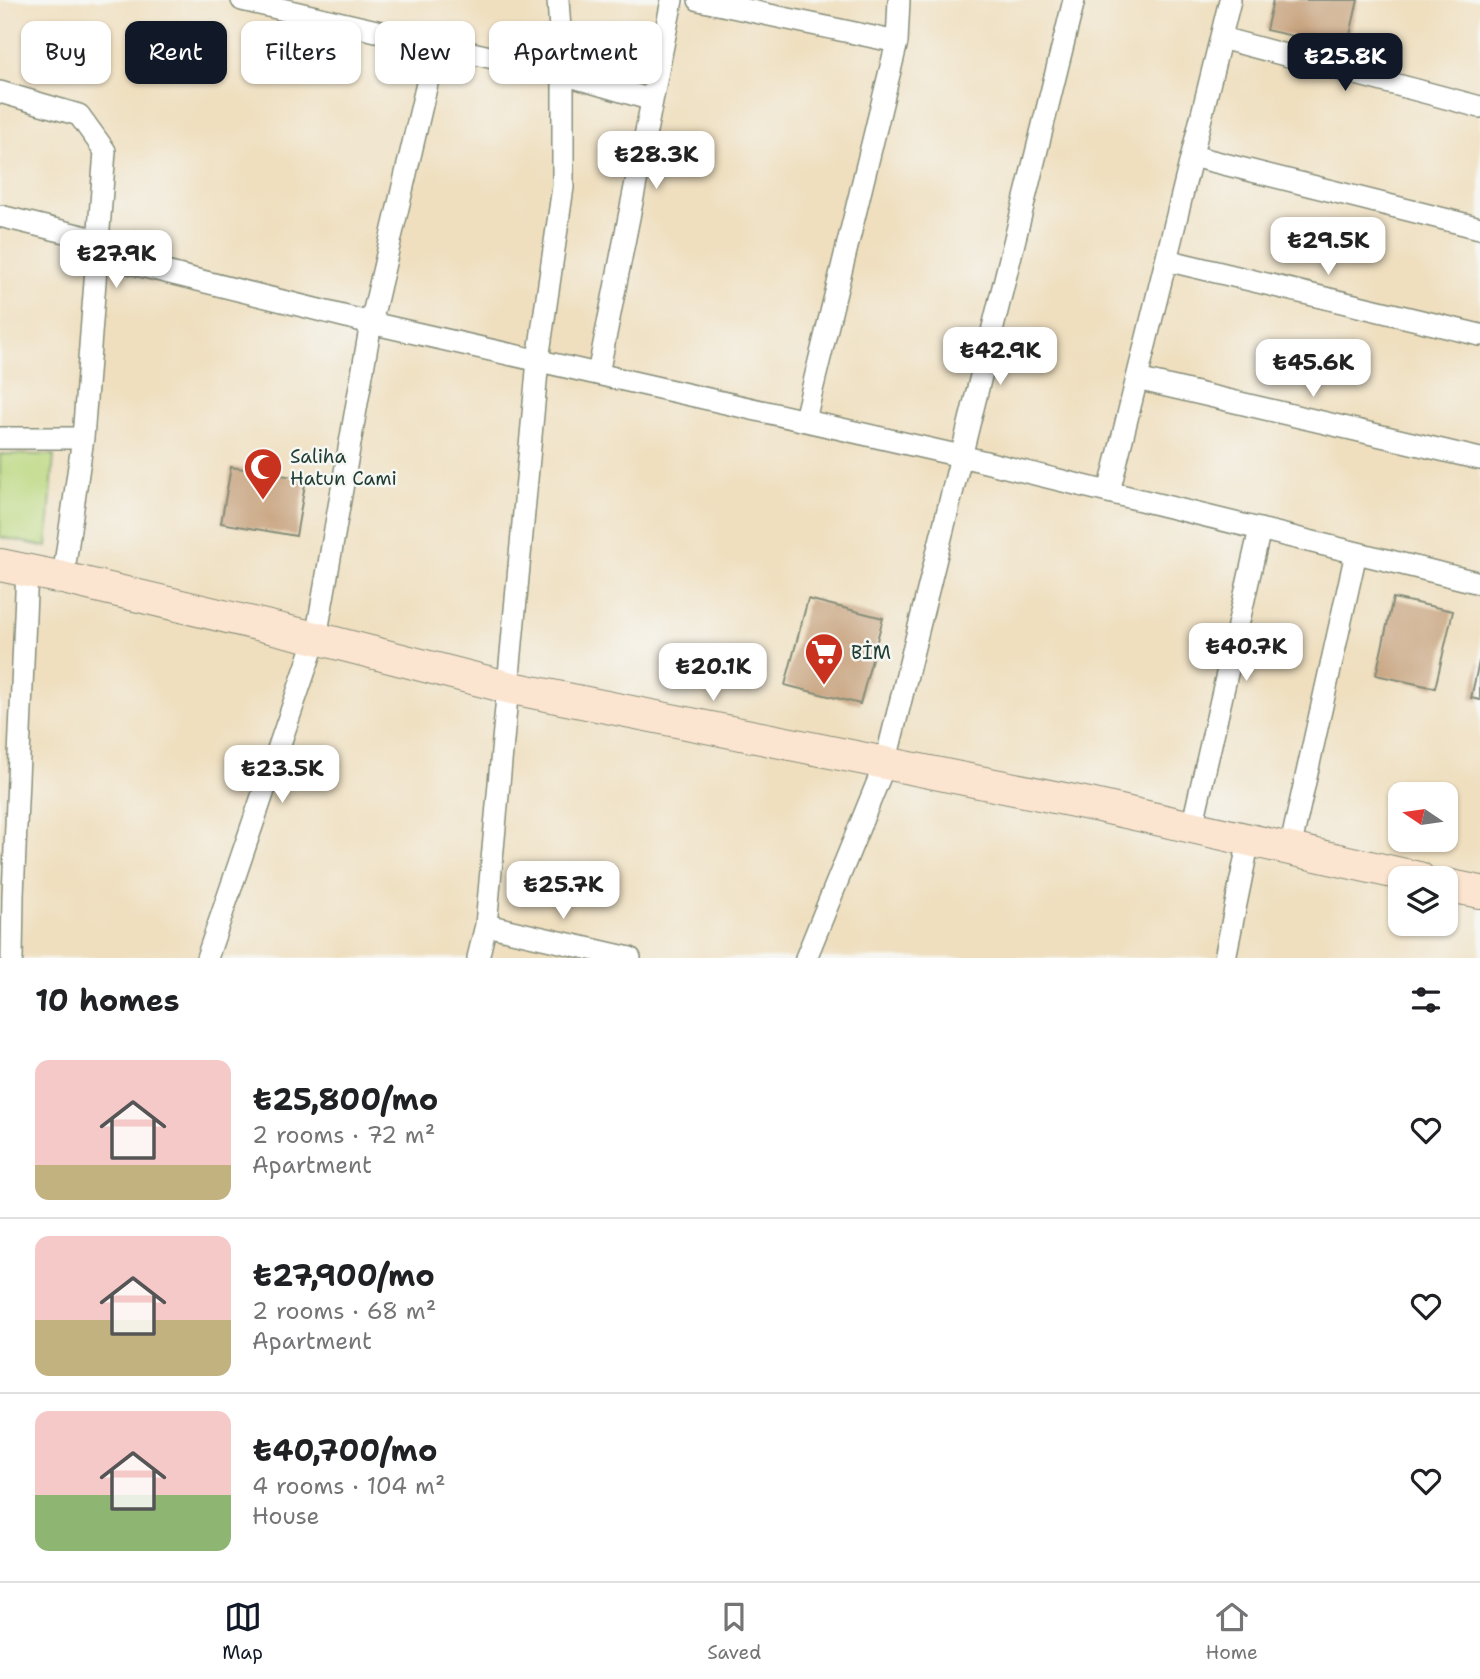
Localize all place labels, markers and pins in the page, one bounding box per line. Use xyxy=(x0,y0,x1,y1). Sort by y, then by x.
pin: ₺25.8K xyxy=(1288,34,1402,93)
pin: ₺28.3K xyxy=(599,132,713,191)
pin: ₺29.5K xyxy=(1271,218,1385,277)
pin: ₺27.9K xyxy=(59,230,173,290)
pin: ₺42.9K xyxy=(943,328,1057,387)
pin: ₺45.6K xyxy=(1256,340,1370,399)
place label: Saliha Hatun Cami xyxy=(290,444,397,491)
mosque icon: Saliha Hatun Cami xyxy=(242,446,284,501)
pin: ₺40.7K xyxy=(1189,624,1303,683)
supermarket icon: BİM xyxy=(803,631,845,686)
place label: BİM xyxy=(851,640,891,665)
pin: ₺20.1K xyxy=(656,644,770,703)
pin: ₺23.5K xyxy=(225,746,339,805)
pin: ₺25.7K xyxy=(506,862,620,921)

